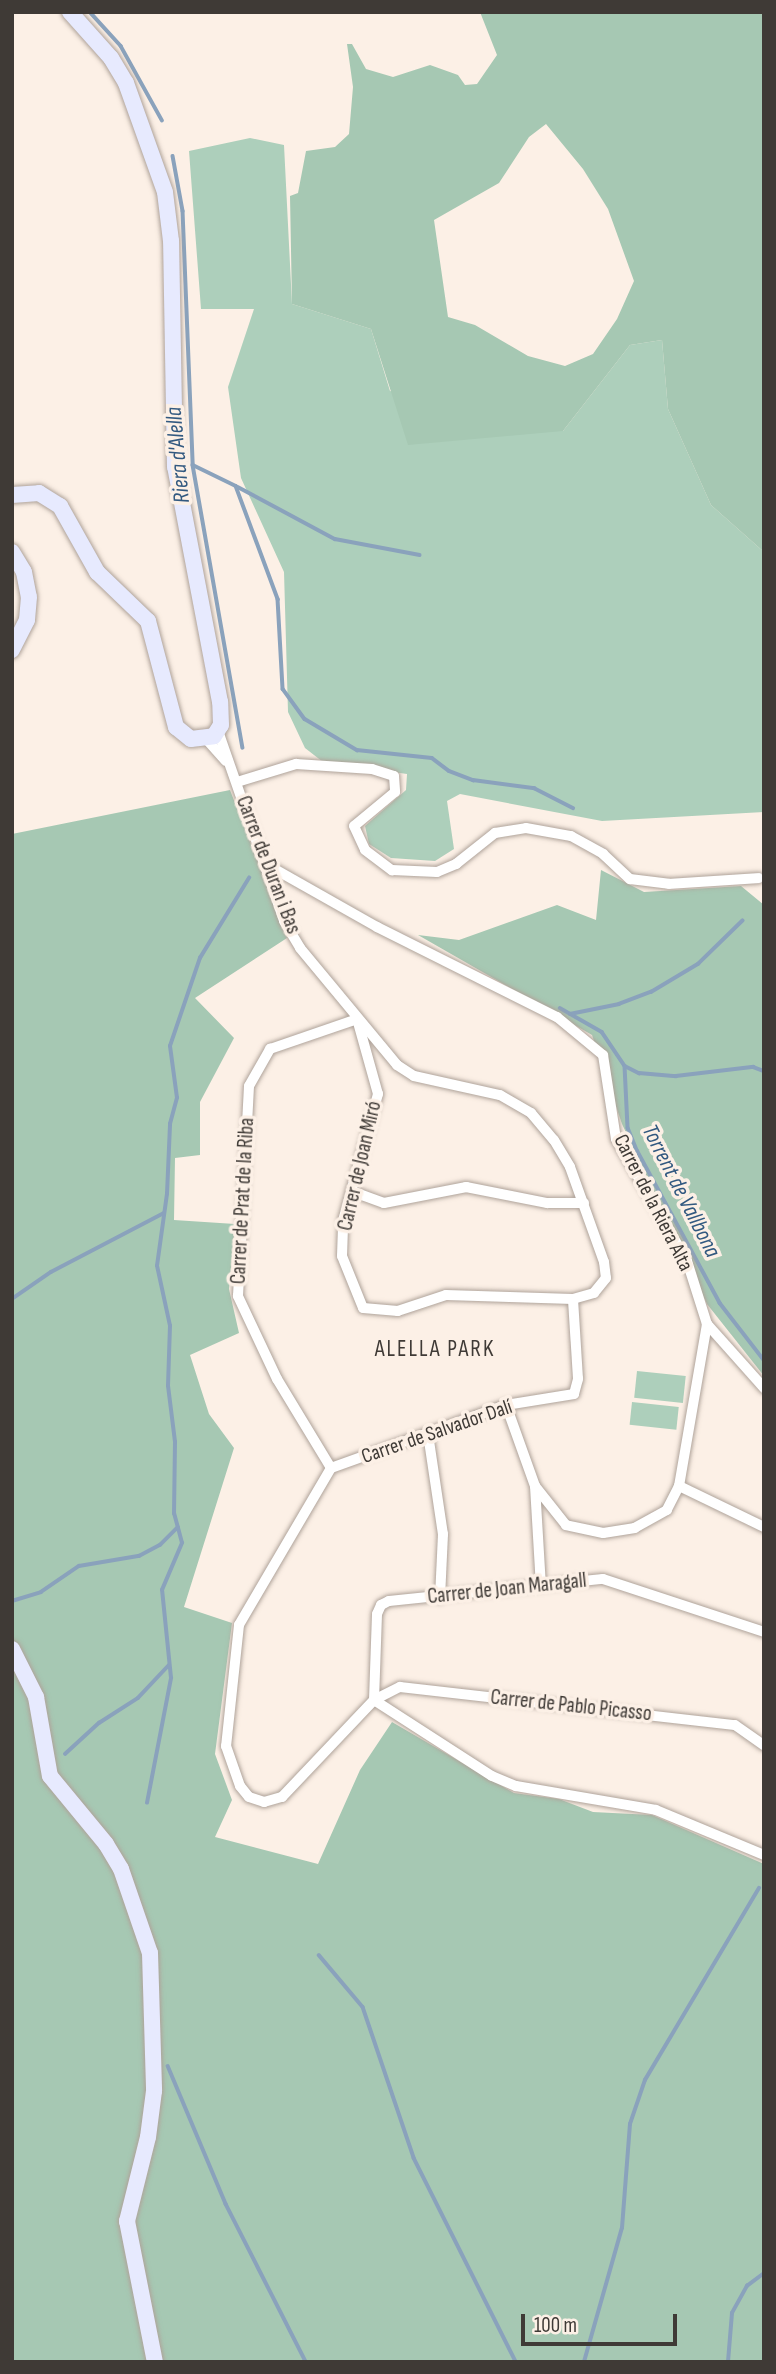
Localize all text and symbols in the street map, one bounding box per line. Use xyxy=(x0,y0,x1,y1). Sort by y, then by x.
water label: Riera d'Alella xyxy=(160,406,196,504)
street label: Carrer de Duran i Bas xyxy=(230,793,306,937)
street label: Carrer de Joan Miró xyxy=(333,1099,387,1233)
street label: Carrer de Prat de la Riba xyxy=(226,1117,260,1285)
water label: Torrent de Vallbona xyxy=(636,1120,726,1262)
street label: Carrer de la Riera Alta xyxy=(608,1130,698,1276)
district label: ALELLA PARK xyxy=(376,1335,494,1363)
street label: Carrer de Salvador Dalí xyxy=(358,1394,516,1470)
street label: Carrer de Joan Maragall xyxy=(426,1568,588,1610)
street label: Carrer de Pablo Picasso xyxy=(489,1685,653,1727)
scale bar xyxy=(524,2300,680,2344)
text: 100 m xyxy=(534,2313,577,2338)

